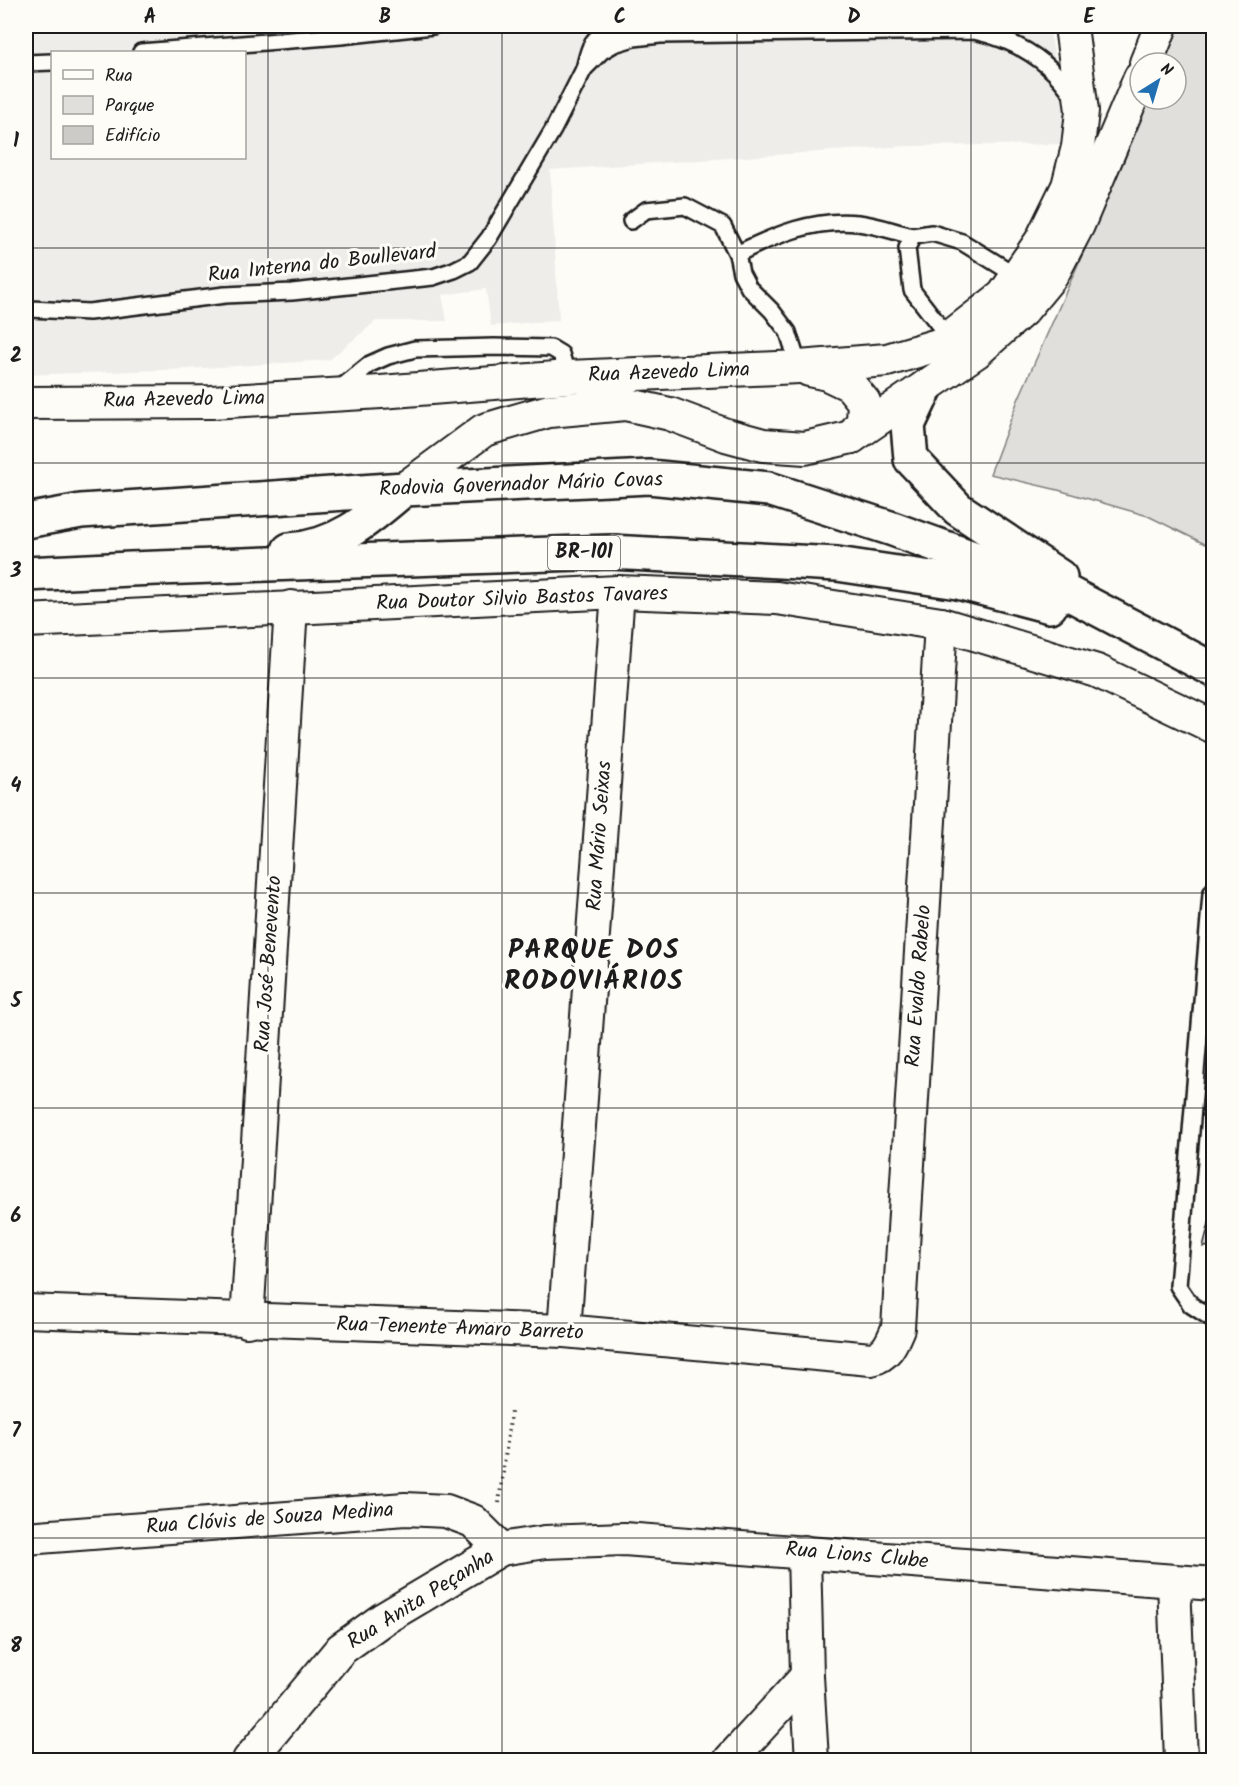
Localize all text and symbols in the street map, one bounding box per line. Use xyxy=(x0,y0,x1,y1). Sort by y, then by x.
text: A xyxy=(144,2,156,34)
text: B xyxy=(379,2,391,34)
text: C xyxy=(614,2,626,34)
text: D xyxy=(847,2,861,34)
text: E xyxy=(1083,2,1095,34)
legend xyxy=(51,51,246,159)
north arrow xyxy=(1128,51,1188,111)
text: N xyxy=(1155,57,1178,83)
text: Rua xyxy=(105,62,133,91)
text: Parque xyxy=(105,92,154,121)
text: Edifício xyxy=(105,122,160,151)
text: 1 xyxy=(13,126,19,158)
street label: Rua Interna do Boullevard xyxy=(206,236,438,292)
text: 2 xyxy=(10,341,22,373)
street label: Rua Azevedo Lima xyxy=(588,354,750,392)
street label: Rua Azevedo Lima xyxy=(103,382,265,418)
street label: Rodovia Governador Mário Covas xyxy=(378,464,664,506)
road number: BR-101 xyxy=(548,536,620,570)
text: 3 xyxy=(10,556,22,588)
street label: Rua Doutor Silvio Bastos Tavares xyxy=(375,577,669,621)
street label: Rua Mário Seixas xyxy=(578,760,622,912)
text: 4 xyxy=(11,771,22,803)
street label: Rua José Benevento xyxy=(246,874,292,1054)
street label: Rua Evaldo Rabelo xyxy=(897,904,941,1068)
district label: PARQUE DOS RODOVIÁRIOS xyxy=(504,929,684,1003)
text: 5 xyxy=(10,986,23,1018)
text: 6 xyxy=(11,1201,22,1233)
street label: Rua Tenente Amaro Barreto xyxy=(336,1308,584,1350)
text: 7 xyxy=(11,1416,21,1448)
street label: Rua Clóvis de Souza Medina xyxy=(145,1494,395,1544)
street label: Rua Lions Clube xyxy=(784,1533,930,1579)
street label: Rua Anita Peçanha xyxy=(341,1541,501,1659)
text: 8 xyxy=(10,1631,22,1663)

